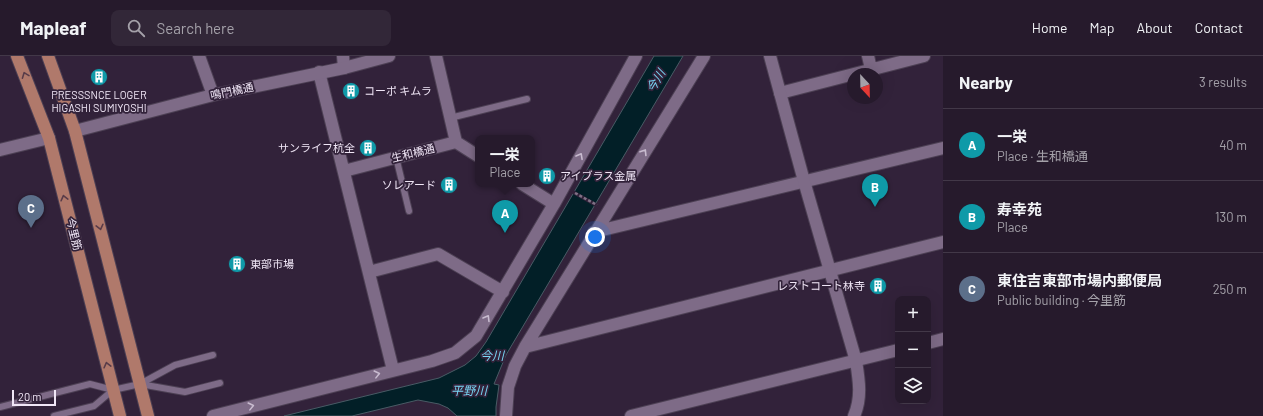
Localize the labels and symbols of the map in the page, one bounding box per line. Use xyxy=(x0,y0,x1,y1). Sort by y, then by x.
water label: 今川 xyxy=(643,65,668,94)
building icon: PRESSSNCE LOGER HIGASHI SUMIYOSHI xyxy=(89,67,109,87)
north arrow xyxy=(847,68,883,104)
one-way arrow xyxy=(21,71,29,78)
street label: 鳴門橋通 xyxy=(209,80,255,101)
building icon: コーポ キムラ xyxy=(341,81,361,101)
place label: コーポ キムラ xyxy=(364,84,432,97)
place label: PRESSSNCE LOGER HIGASHI SUMIYOSHI xyxy=(51,88,147,114)
building icon: サンライフ杭全 xyxy=(358,138,378,158)
place label: サンライフ杭全 xyxy=(278,141,355,154)
street label: 生和橋通 xyxy=(390,141,436,164)
one-way arrow xyxy=(640,149,647,156)
one-way arrow xyxy=(575,153,583,161)
building icon: アイブラス金属 xyxy=(537,166,557,186)
place label: アイブラス金属 xyxy=(560,169,636,182)
pin: B xyxy=(862,174,888,207)
building icon: ソレアード xyxy=(439,175,459,195)
place label: ソレアード xyxy=(382,178,436,191)
pin: C xyxy=(18,195,44,228)
one-way arrow xyxy=(61,195,69,201)
pin: A xyxy=(492,200,518,233)
street label: 今里筋 xyxy=(64,216,85,251)
one-way arrow xyxy=(95,224,103,230)
your location xyxy=(585,227,605,247)
building icon: 東部市場 xyxy=(227,254,247,274)
place label: 東部市場 xyxy=(250,257,294,270)
building icon: レストコート林寺 xyxy=(868,276,888,296)
place label: レストコート林寺 xyxy=(777,279,865,292)
one-way arrow xyxy=(483,315,490,322)
water label: 今川 xyxy=(480,348,506,362)
one-way arrow xyxy=(103,361,112,368)
one-way arrow xyxy=(373,371,380,379)
water label: 平野川 xyxy=(451,383,489,397)
scale bar xyxy=(12,388,56,407)
one-way arrow xyxy=(247,403,254,411)

